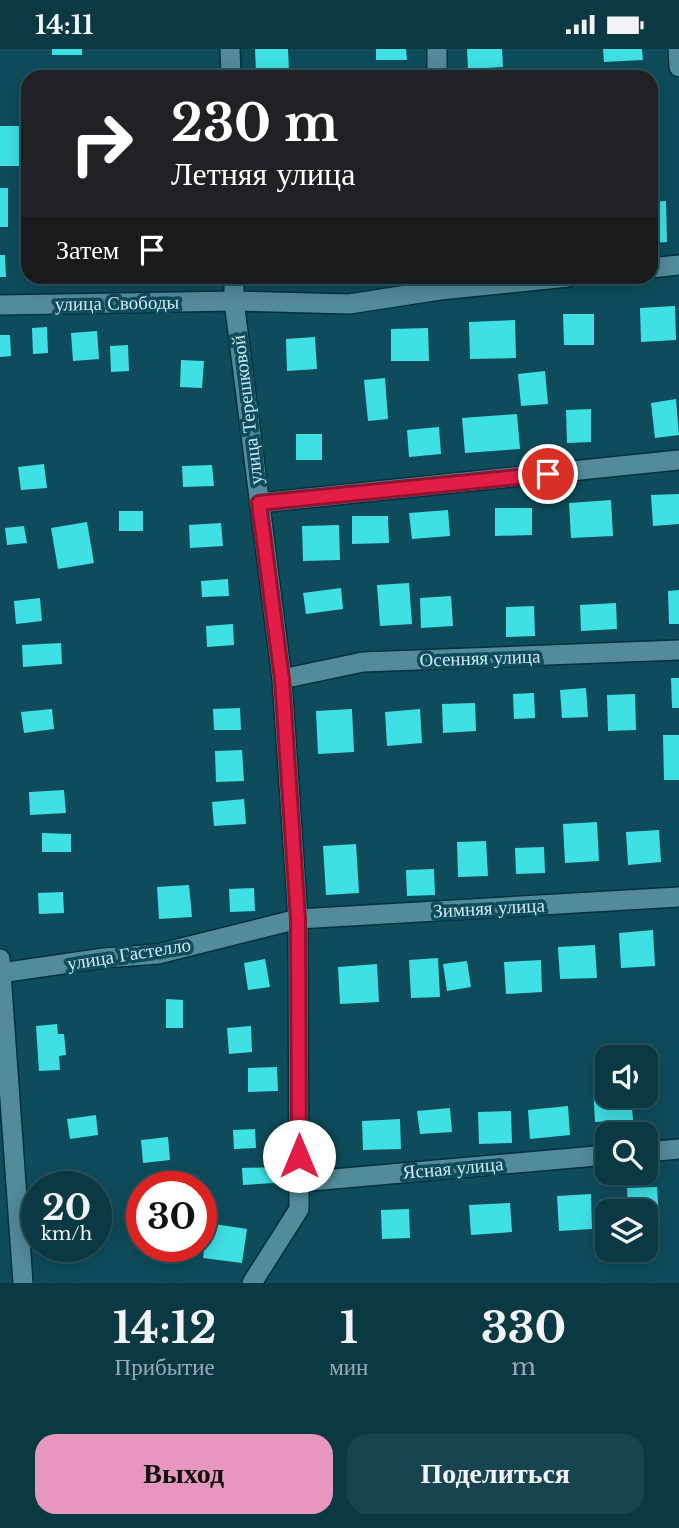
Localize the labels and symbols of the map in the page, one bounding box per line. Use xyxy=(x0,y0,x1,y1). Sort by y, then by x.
street label: улица Свободы xyxy=(55,290,180,316)
street label: улица Терешковой xyxy=(226,334,268,486)
pin xyxy=(518,444,578,504)
street label: Осенняя улица xyxy=(419,644,541,672)
street label: Зимняя улица xyxy=(433,894,546,922)
street label: улица Гастелло xyxy=(65,933,193,975)
position arrow xyxy=(262,1119,336,1193)
street label: Ясная улица xyxy=(402,1152,505,1184)
speed limit sign: 30 xyxy=(126,1171,217,1262)

